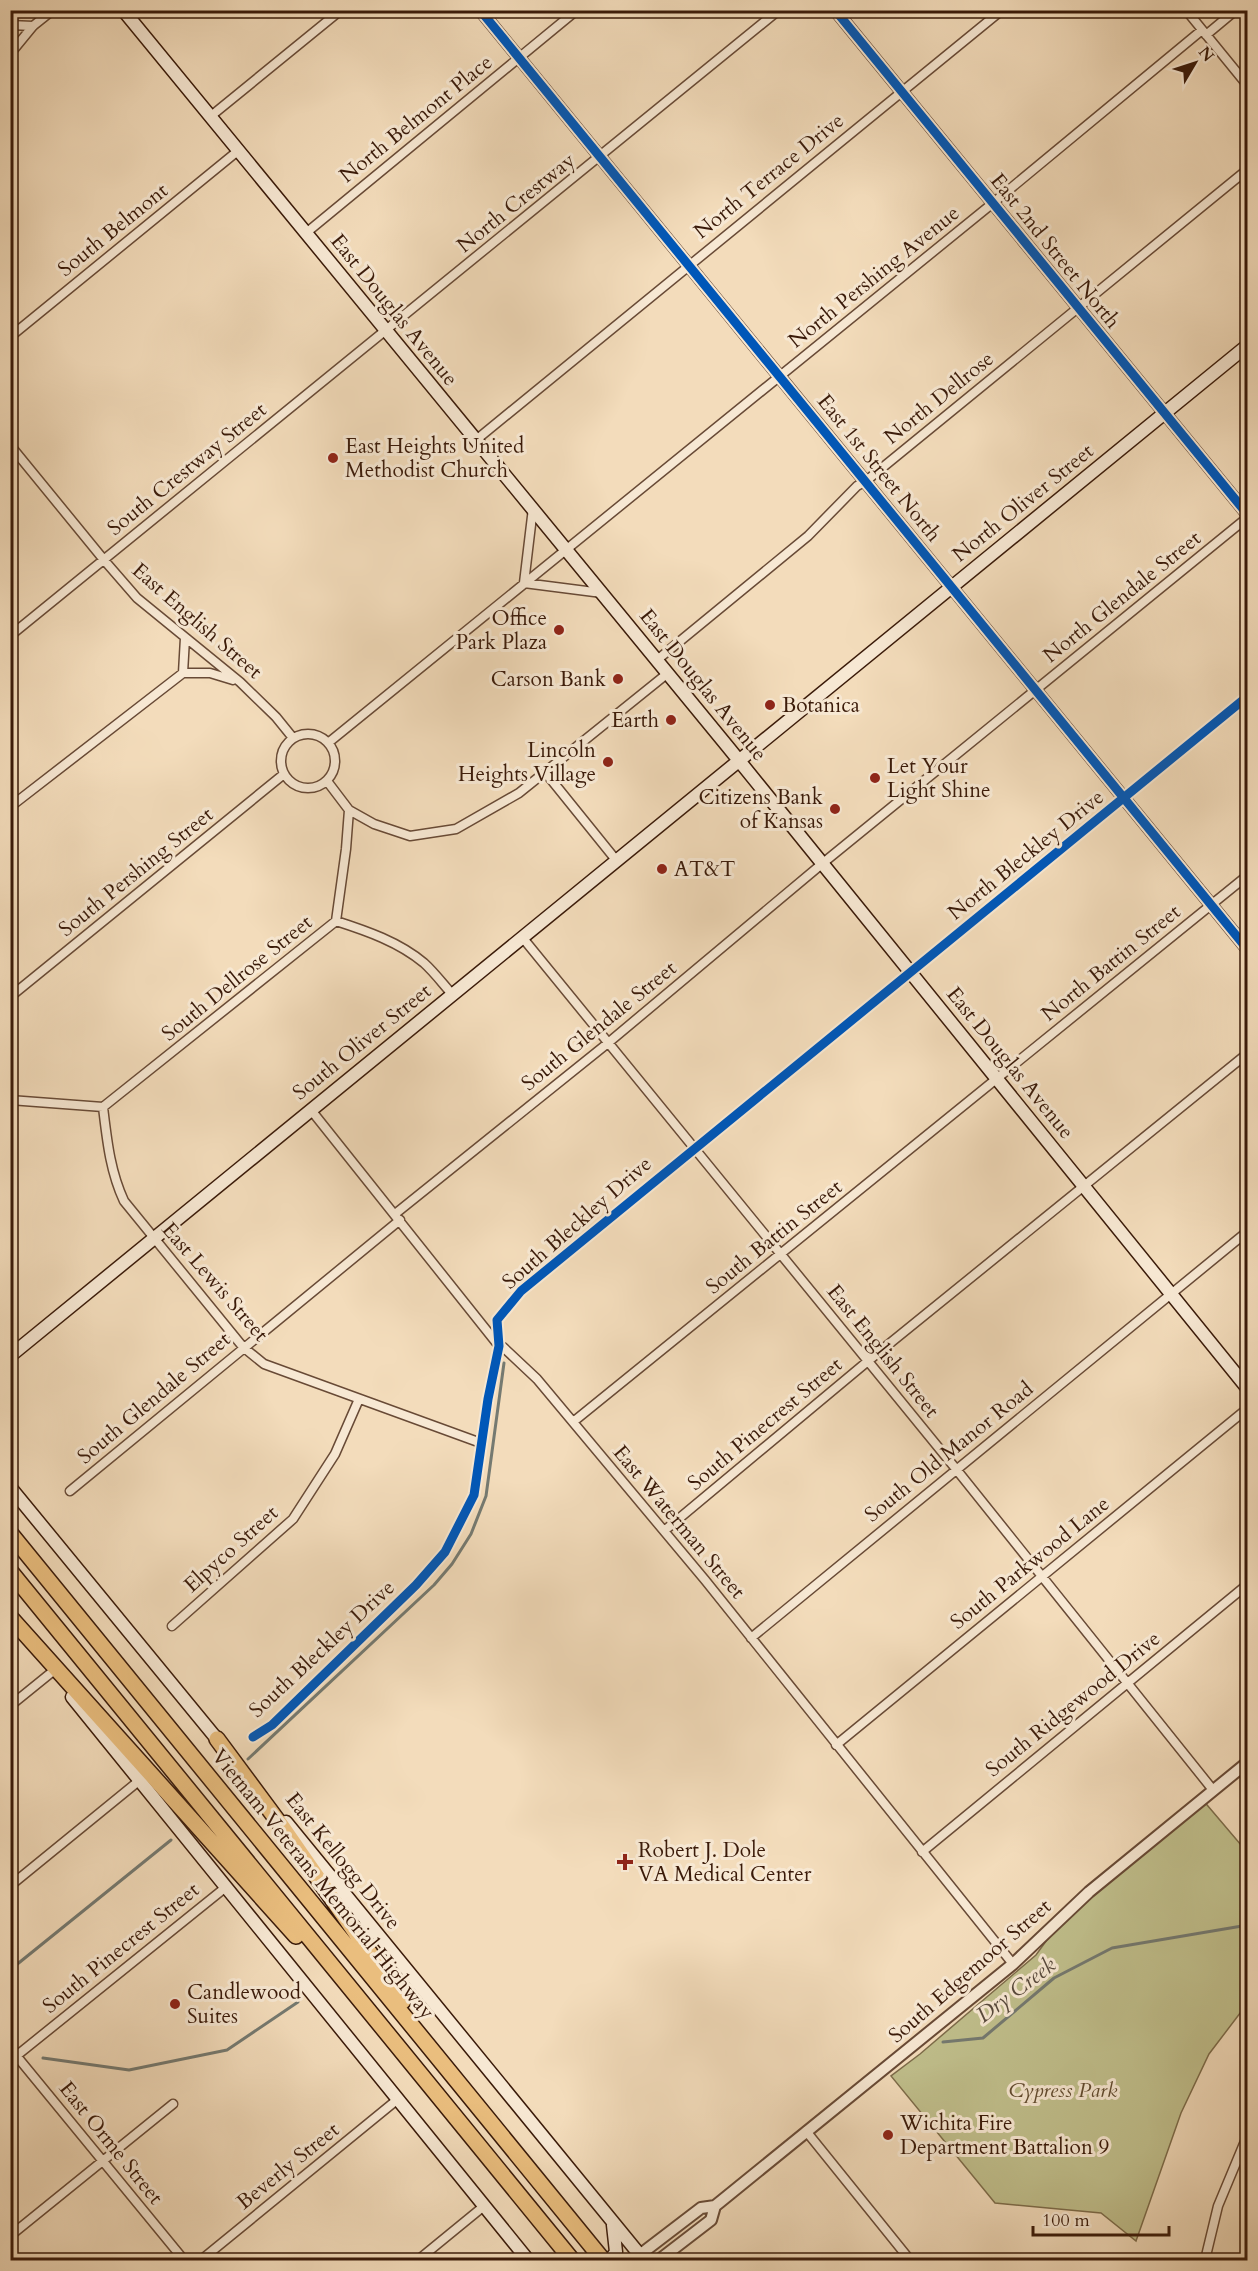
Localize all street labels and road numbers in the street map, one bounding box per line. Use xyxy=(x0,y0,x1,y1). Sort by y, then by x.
street label: North Belmont Place xyxy=(333,48,499,190)
street label: North Terrace Drive xyxy=(688,106,850,246)
street label: North Crestway xyxy=(451,146,581,260)
street label: East 2nd Street North xyxy=(983,167,1127,335)
street label: South Belmont xyxy=(52,176,174,283)
street label: North Pershing Avenue xyxy=(782,199,966,355)
street label: East Douglas Avenue xyxy=(324,228,464,392)
street label: North Dellrose xyxy=(878,345,1000,451)
street label: East 1st Street North xyxy=(810,388,948,548)
street label: South Crestway Street xyxy=(101,395,273,542)
street label: North Oliver Street xyxy=(946,437,1100,569)
street label: North Glendale Street xyxy=(1037,524,1207,670)
street label: East English Street xyxy=(126,556,269,686)
street label: East Douglas Avenue xyxy=(633,603,773,767)
street label: North Bleckley Drive xyxy=(942,783,1110,927)
street label: South Pershing Street xyxy=(53,800,220,943)
street label: North Battin Street xyxy=(1035,898,1187,1028)
street label: South Dellrose Street xyxy=(156,908,319,1048)
street label: South Glendale Street xyxy=(515,954,683,1098)
street label: South Oliver Street xyxy=(287,977,438,1107)
street label: East Douglas Avenue xyxy=(940,981,1080,1145)
street label: South Bleckley Drive xyxy=(496,1150,658,1296)
street label: South Battin Street xyxy=(700,1173,849,1301)
street label: East Lewis Street xyxy=(155,1216,275,1348)
street label: East English Street xyxy=(820,1278,946,1424)
street label: South Glendale Street xyxy=(71,1325,237,1471)
street label: South Pinecrest Street xyxy=(682,1350,849,1497)
street label: South Old Manor Road xyxy=(859,1375,1039,1529)
street label: East Waterman Street xyxy=(606,1439,752,1605)
street label: South Parkwood Lane xyxy=(944,1490,1116,1636)
street label: Elpyco Street xyxy=(178,1499,285,1599)
street label: South Bleckley Drive xyxy=(243,1574,401,1724)
street label: South Ridgewood Drive xyxy=(979,1624,1167,1784)
street label: Vietnam Veterans Memorial Highway xyxy=(205,1743,441,2025)
street label: East Kellogg Drive xyxy=(279,1786,407,1936)
street label: South Pinecrest Street xyxy=(37,1876,206,2020)
street label: South Edgemoor Street xyxy=(882,1892,1058,2050)
street label: East Orme Street xyxy=(52,2075,170,2211)
street label: Beverly Street xyxy=(231,2115,346,2216)

